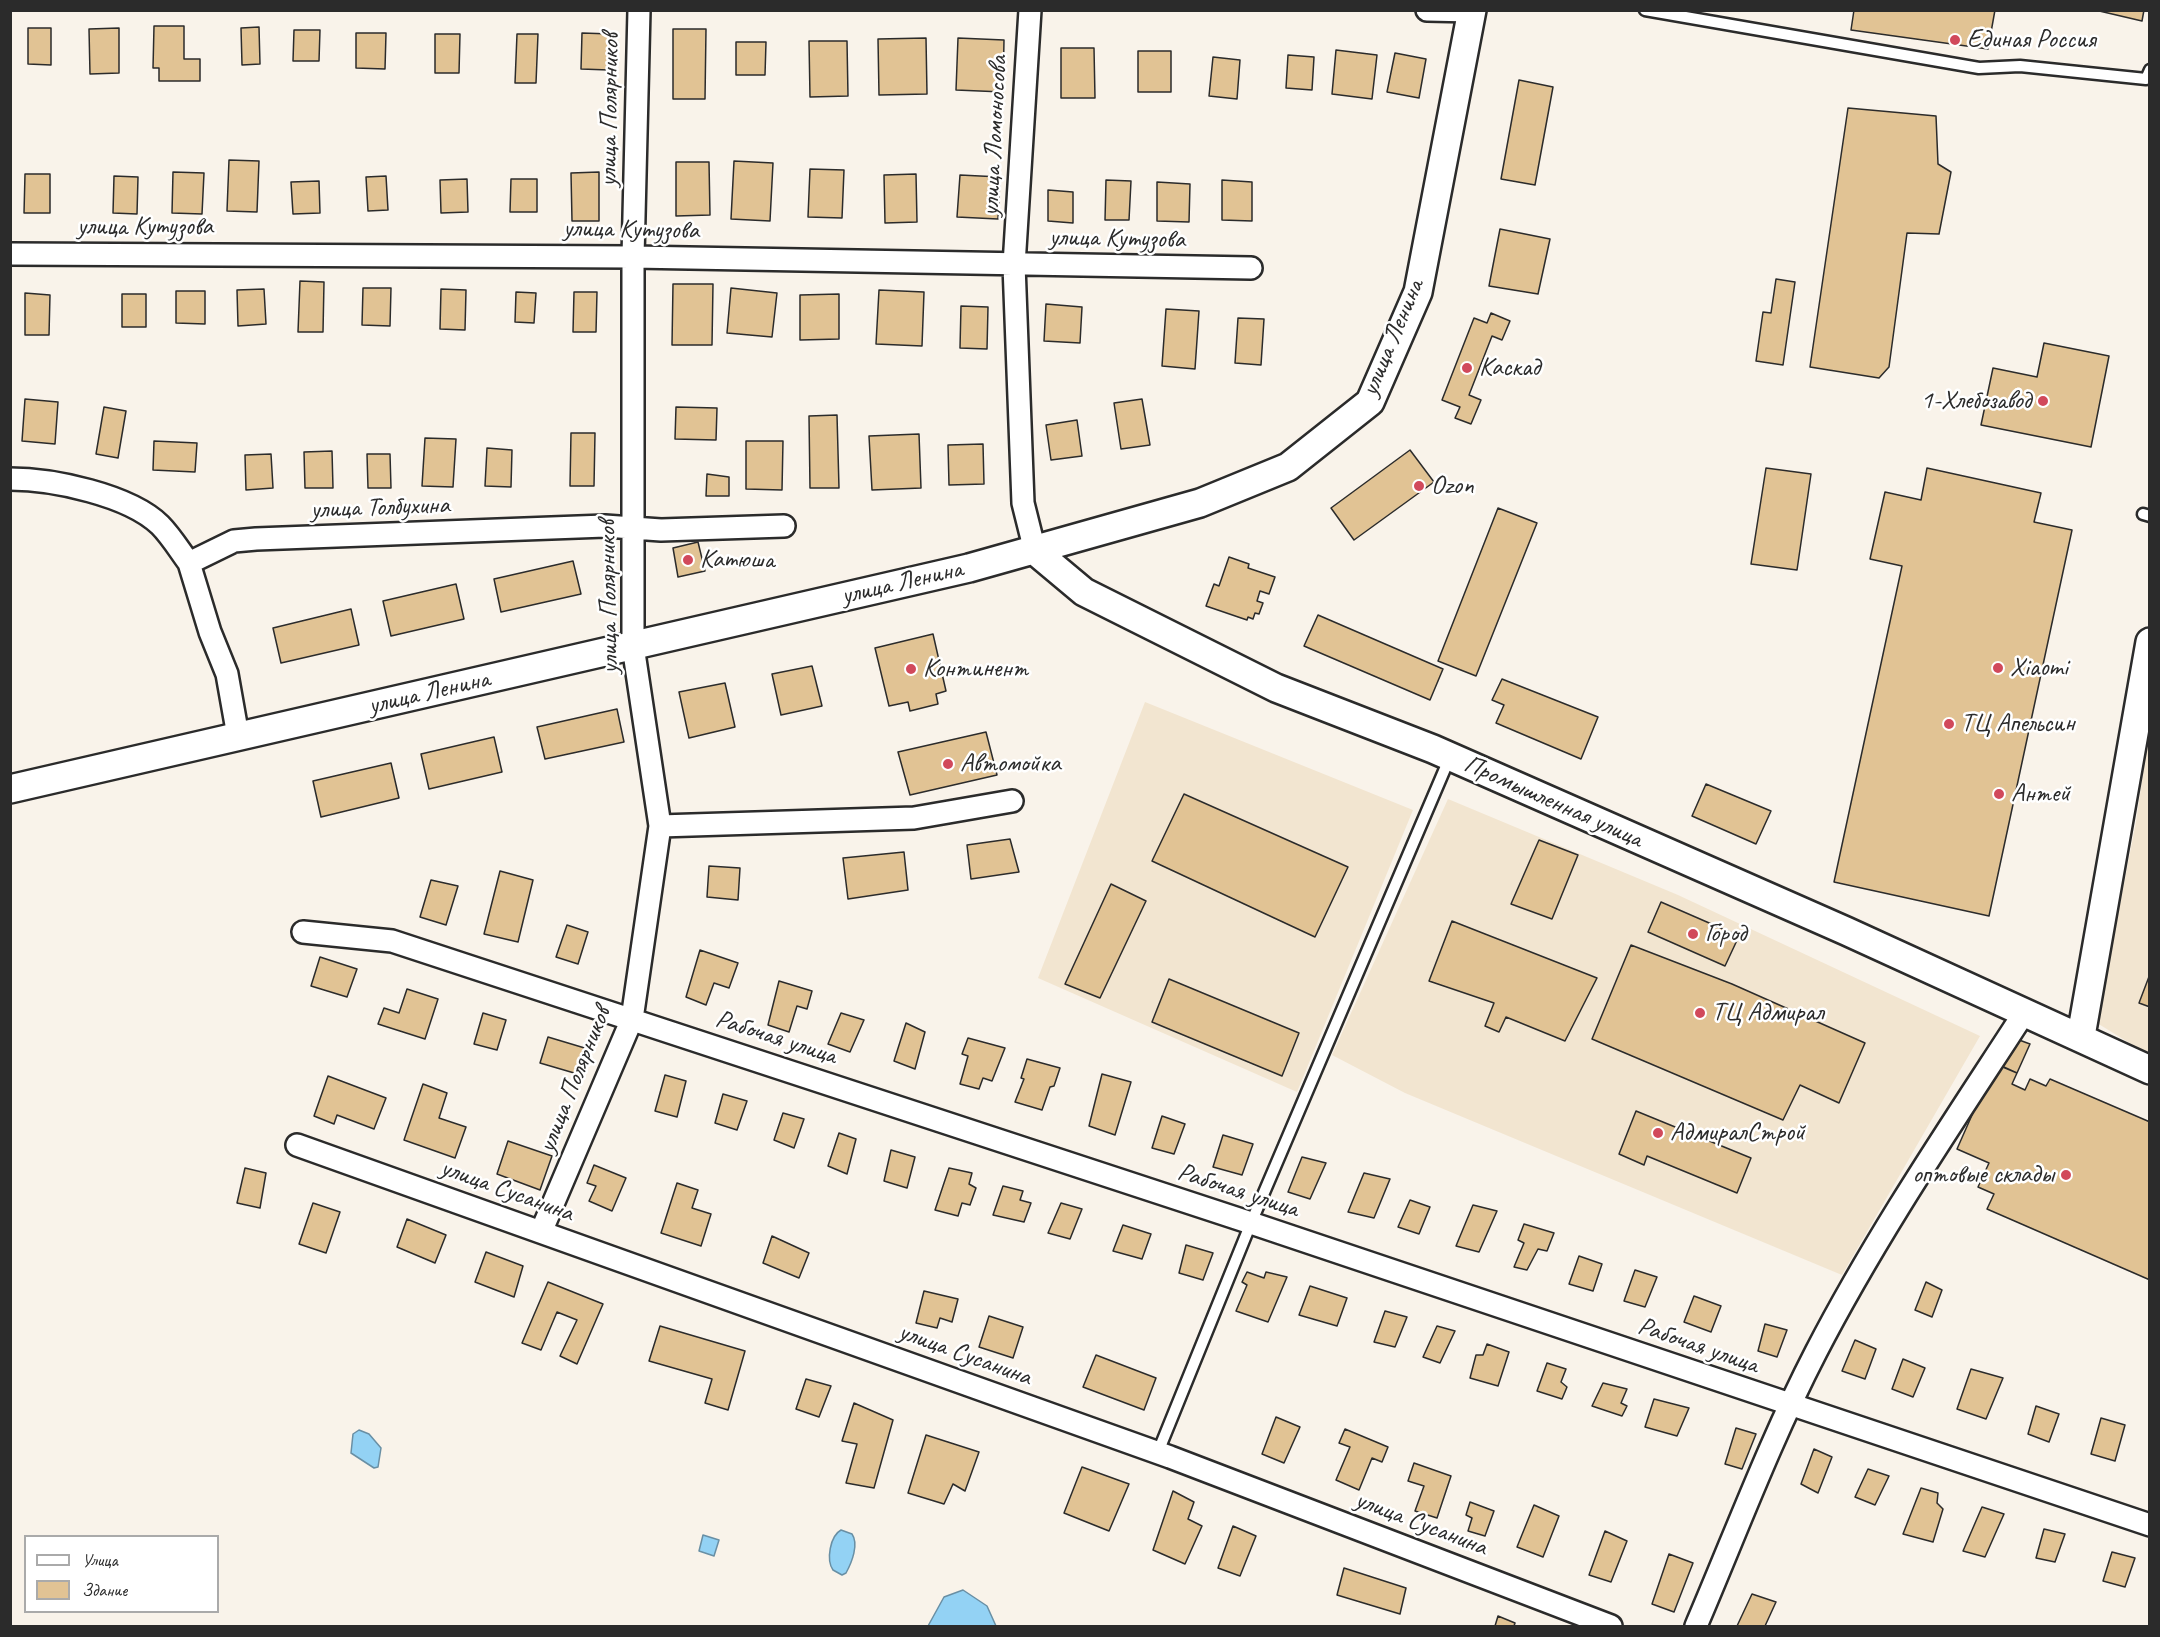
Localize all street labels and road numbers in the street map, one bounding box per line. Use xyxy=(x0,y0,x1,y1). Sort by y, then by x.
street label: улица Полярников xyxy=(593,33,627,187)
street label: улица Ломоносова xyxy=(975,55,1015,217)
street label: улица Кутузова xyxy=(77,211,213,243)
street label: улица Кутузова xyxy=(563,213,699,247)
street label: улица Кутузова xyxy=(1049,222,1185,256)
street label: улица Ленина xyxy=(1355,275,1431,401)
street label: улица Толбухина xyxy=(310,490,450,526)
street label: улица Полярников xyxy=(592,520,626,674)
street label: улица Ленина xyxy=(838,554,966,612)
street label: улица Ленина xyxy=(365,664,493,722)
street label: Промышленная улица xyxy=(1459,749,1647,855)
street label: улица Полярников xyxy=(532,1003,618,1157)
street label: Рабочая улица xyxy=(712,1004,840,1072)
street label: улица Сусанина xyxy=(436,1153,578,1229)
street label: Рабочая улица xyxy=(1174,1157,1302,1225)
street label: Рабочая улица xyxy=(1634,1311,1762,1381)
street label: улица Сусанина xyxy=(894,1317,1036,1393)
street label: улица Сусанина xyxy=(1350,1485,1492,1563)

